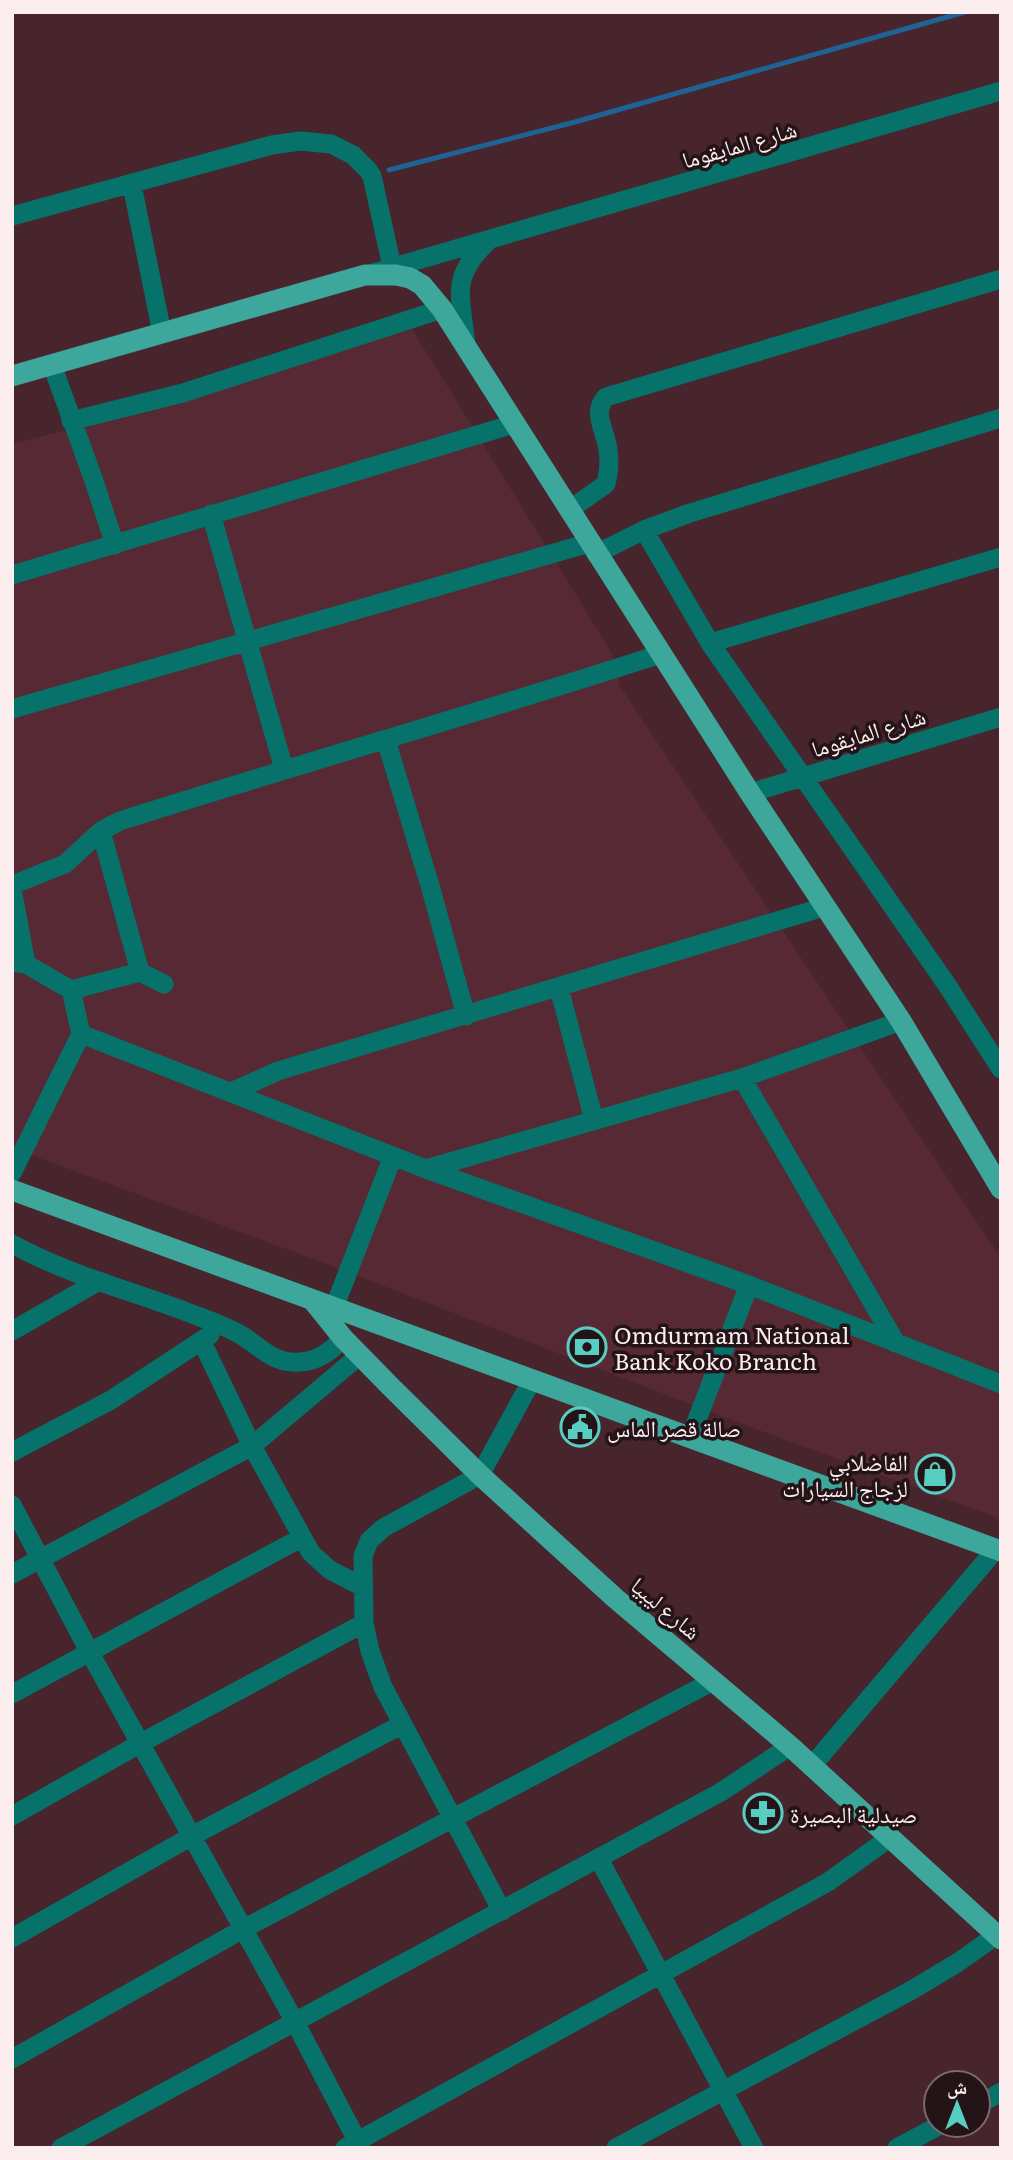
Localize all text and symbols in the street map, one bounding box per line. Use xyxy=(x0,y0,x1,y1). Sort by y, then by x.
street label: شارع المايقوما xyxy=(678,110,800,176)
street label: شارع المايقوما xyxy=(807,698,929,764)
place label: Omdurmam National Bank Koko Branch xyxy=(614,1317,850,1377)
bank icon: Omdurmam National Bank Koko Branch xyxy=(566,1326,608,1368)
public building icon: صالة قصر الماس xyxy=(559,1406,601,1448)
place label: صالة قصر الماس xyxy=(607,1410,741,1444)
place label: الفاضلابي لزجاج السيارات xyxy=(782,1444,908,1504)
shop icon: الفاضلابي لزجاج السيارات xyxy=(914,1453,956,1495)
street label: شارع ليبيا xyxy=(625,1568,709,1646)
pharmacy icon: صيدلية البصيرة xyxy=(742,1792,784,1834)
place label: صيدلية البصيرة xyxy=(790,1796,917,1830)
north arrow xyxy=(922,2069,992,2139)
text: ش xyxy=(947,2072,967,2100)

